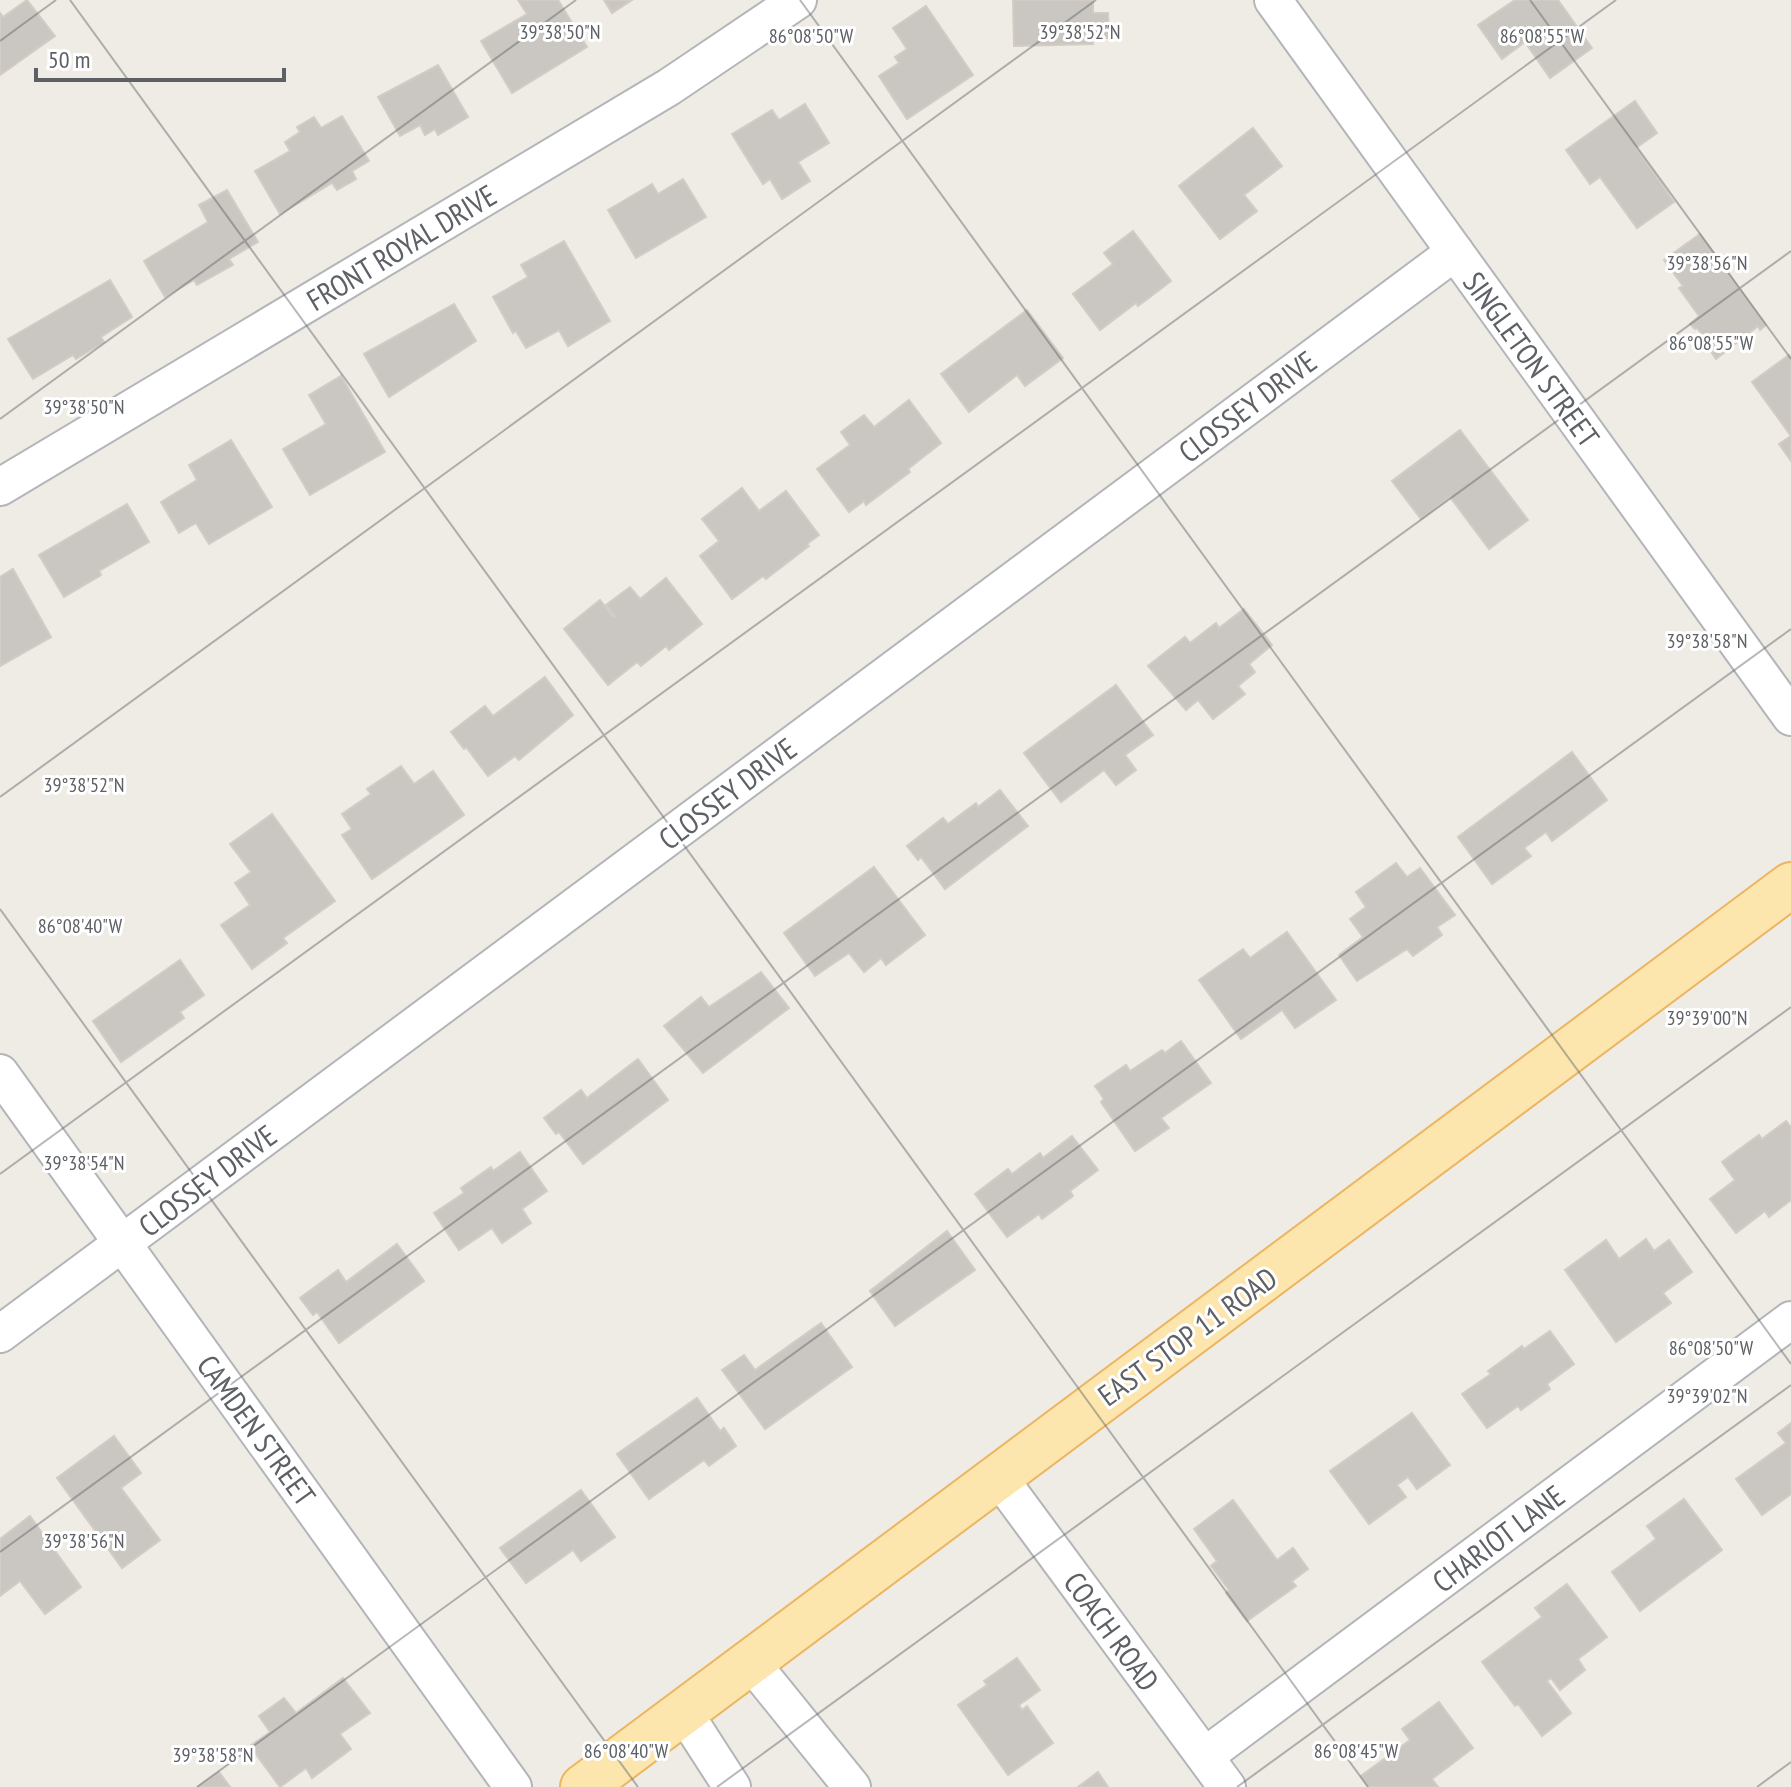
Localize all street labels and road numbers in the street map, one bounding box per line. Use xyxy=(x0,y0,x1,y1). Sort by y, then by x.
street label: FRONT ROYAL DRIVE xyxy=(299,175,503,319)
street label: SINGLETON STREET xyxy=(1455,264,1609,454)
street label: CLOSSEY DRIVE xyxy=(1170,341,1324,471)
street label: CLOSSEY DRIVE xyxy=(650,728,804,858)
street label: CLOSSEY DRIVE xyxy=(130,1115,284,1245)
street label: EAST STOP 11 ROAD xyxy=(1090,1258,1284,1414)
street label: CAMDEN STREET xyxy=(189,1347,325,1513)
street label: CHARIOT LANE xyxy=(1424,1476,1572,1600)
street label: COACH ROAD xyxy=(1056,1564,1168,1698)

